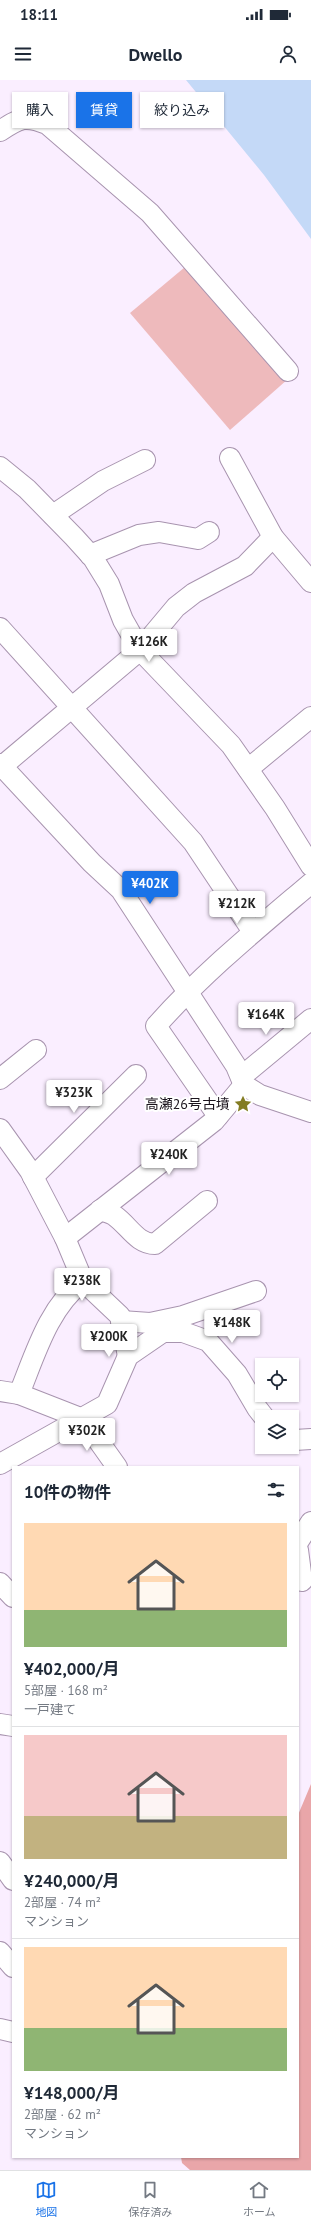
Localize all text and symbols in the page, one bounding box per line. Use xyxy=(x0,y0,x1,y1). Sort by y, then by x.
text: 18:11 xyxy=(20,5,58,24)
icon: menu xyxy=(12,43,34,65)
text: Dwello xyxy=(129,43,182,66)
icon: person xyxy=(277,43,299,65)
chip: 購入 xyxy=(12,92,68,128)
chip: 賃貸 xyxy=(76,92,132,128)
chip: 絞り込み xyxy=(140,92,224,128)
pin: ¥126K xyxy=(121,629,177,663)
text: ¥126K xyxy=(130,633,168,650)
pin: ¥402K xyxy=(122,871,178,905)
text: ¥402K xyxy=(131,875,169,892)
pin: ¥212K xyxy=(209,891,265,925)
text: ¥212K xyxy=(218,895,256,912)
pin: ¥164K xyxy=(238,1002,294,1036)
text: ¥164K xyxy=(247,1006,285,1023)
pin: ¥323K xyxy=(46,1080,102,1114)
text: ¥323K xyxy=(55,1084,93,1101)
place icon: 高瀬26号古墳 xyxy=(233,1094,253,1114)
place label: 高瀬26号古墳 xyxy=(145,1095,230,1113)
pin: ¥240K xyxy=(141,1142,197,1176)
text: ¥240K xyxy=(150,1146,188,1163)
pin: ¥238K xyxy=(54,1268,110,1302)
text: ¥238K xyxy=(63,1272,101,1289)
pin: ¥148K xyxy=(204,1310,260,1344)
text: ¥148K xyxy=(213,1314,251,1331)
pin: ¥200K xyxy=(81,1324,137,1358)
text: ¥200K xyxy=(90,1328,128,1345)
map controls xyxy=(255,1358,299,1454)
button: locate xyxy=(255,1358,299,1402)
button: layers xyxy=(255,1410,299,1454)
pin: ¥302K xyxy=(59,1418,115,1452)
text: ¥302K xyxy=(68,1422,106,1439)
icon: filters xyxy=(265,1479,287,1501)
text: 10件の物件 xyxy=(24,1481,111,1503)
icon: home xyxy=(120,1549,192,1621)
text: ¥402,000/月 xyxy=(24,1658,120,1680)
text: 5部屋 · 168 m² xyxy=(24,1682,108,1699)
text: 一戸建て xyxy=(24,1701,76,1718)
icon: home xyxy=(120,1761,192,1833)
text: ¥240,000/月 xyxy=(24,1870,120,1892)
text: 2部屋 · 74 m² xyxy=(24,1894,101,1911)
text: マンション xyxy=(24,1913,89,1930)
icon: home xyxy=(120,1973,192,2045)
text: ¥148,000/月 xyxy=(24,2082,120,2104)
text: 2部屋 · 62 m² xyxy=(24,2106,101,2123)
text: マンション xyxy=(24,2125,89,2142)
tab: 地図 xyxy=(35,2179,57,2219)
tab: 保存済み xyxy=(128,2179,172,2219)
tab: ホーム xyxy=(243,2179,276,2219)

